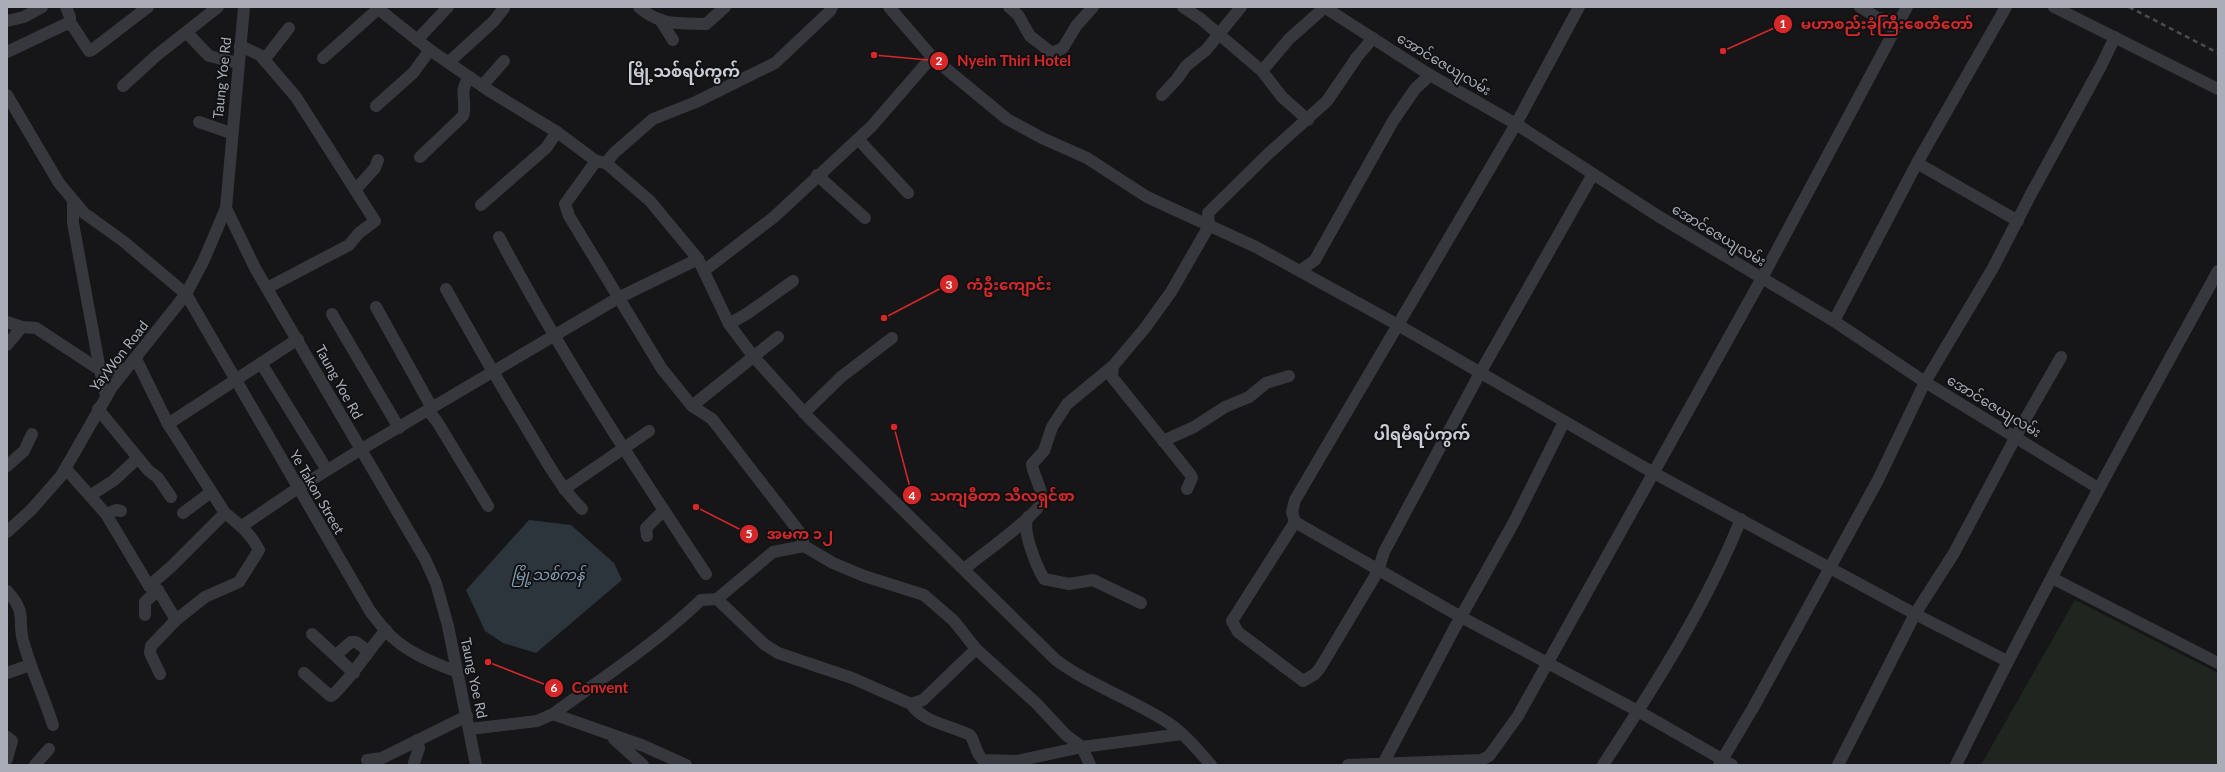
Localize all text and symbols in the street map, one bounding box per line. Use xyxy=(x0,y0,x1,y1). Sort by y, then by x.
callout: မဟာစည်းခုံကြီးစေတီတော် xyxy=(1773,10,1981,37)
text: မဟာစည်းခုံကြီးစေတီတော် xyxy=(1801,14,1973,36)
text: 1 xyxy=(1780,16,1787,31)
street label: အောင်ဇေယျလမ်း xyxy=(1392,28,1495,102)
street label: Taung Yoe Rd xyxy=(209,36,234,120)
callout: Nyein Thiri Hotel xyxy=(929,47,1079,74)
text: Nyein Thiri Hotel xyxy=(957,51,1071,69)
text: 2 xyxy=(936,53,943,68)
district label: မြို့သစ်ရပ်ကွက် xyxy=(628,60,740,85)
street label: အောင်ဇေယျလမ်း xyxy=(1667,199,1770,273)
callout: ကံဦးကျောင်း xyxy=(939,271,1059,298)
text: ကံဦးကျောင်း xyxy=(967,275,1051,297)
text: 3 xyxy=(946,277,953,292)
street label: YayWon Road xyxy=(86,317,151,394)
street label: Taung Yoe Rd xyxy=(312,342,367,422)
street label: အောင်ဇေယျလမ်း xyxy=(1942,370,2045,444)
district label: ပါရမီရပ်ကွက် xyxy=(1374,423,1470,448)
street label: Ye Takon Street xyxy=(286,447,348,537)
callout: သကျဓီတာ သီလရှင်စာ xyxy=(902,482,1083,509)
text: သကျဓီတာ သီလရှင်စာ xyxy=(929,486,1075,508)
text: 4 xyxy=(909,488,916,503)
callout: အမက ၁၂ xyxy=(739,520,841,547)
text: အမက ၁၂ xyxy=(767,524,833,546)
text: 5 xyxy=(746,526,753,541)
water label: မြို့သစ်ကန် xyxy=(511,564,587,587)
street label: Taung Yoe Rd xyxy=(458,636,491,720)
callout: Convent xyxy=(544,674,637,701)
text: Convent xyxy=(572,678,629,696)
text: 6 xyxy=(551,680,558,695)

